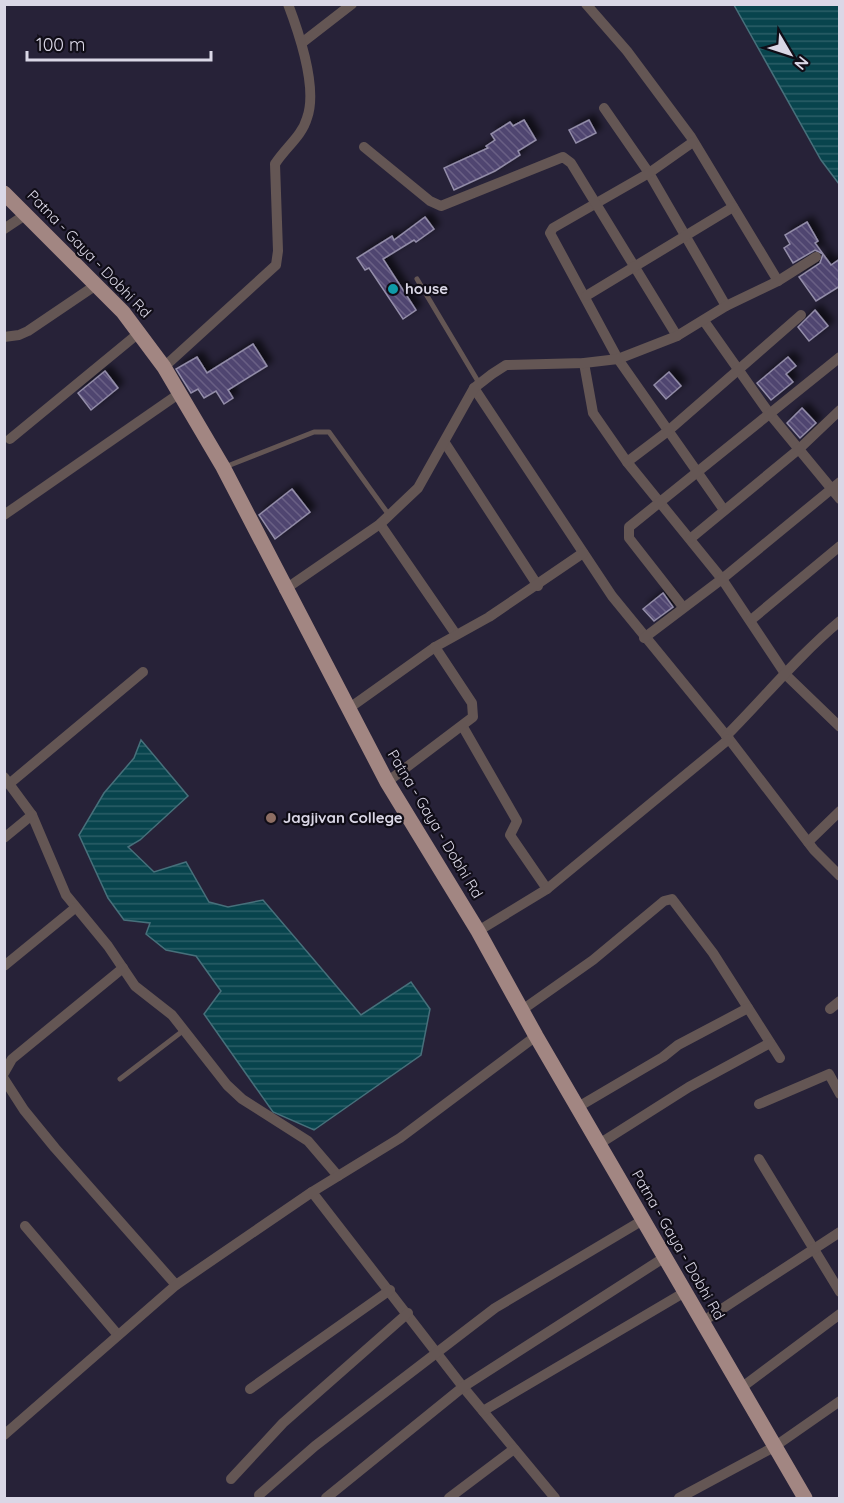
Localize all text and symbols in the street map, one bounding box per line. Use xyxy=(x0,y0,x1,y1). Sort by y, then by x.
scale bar xyxy=(27,24,212,62)
north arrow xyxy=(760,24,820,84)
text: 100 m xyxy=(36,33,85,56)
text: N xyxy=(790,53,813,74)
street label: Patna - Gaya - Dobhi Rd xyxy=(23,186,155,321)
place label: house xyxy=(405,279,448,298)
marker: house xyxy=(386,282,400,296)
street label: Patna - Gaya - Dobhi Rd xyxy=(383,746,487,902)
place label: Jagjivan College xyxy=(283,808,403,827)
marker: Jagjivan College xyxy=(264,811,278,825)
street label: Patna - Gaya - Dobhi Rd xyxy=(628,1166,729,1323)

